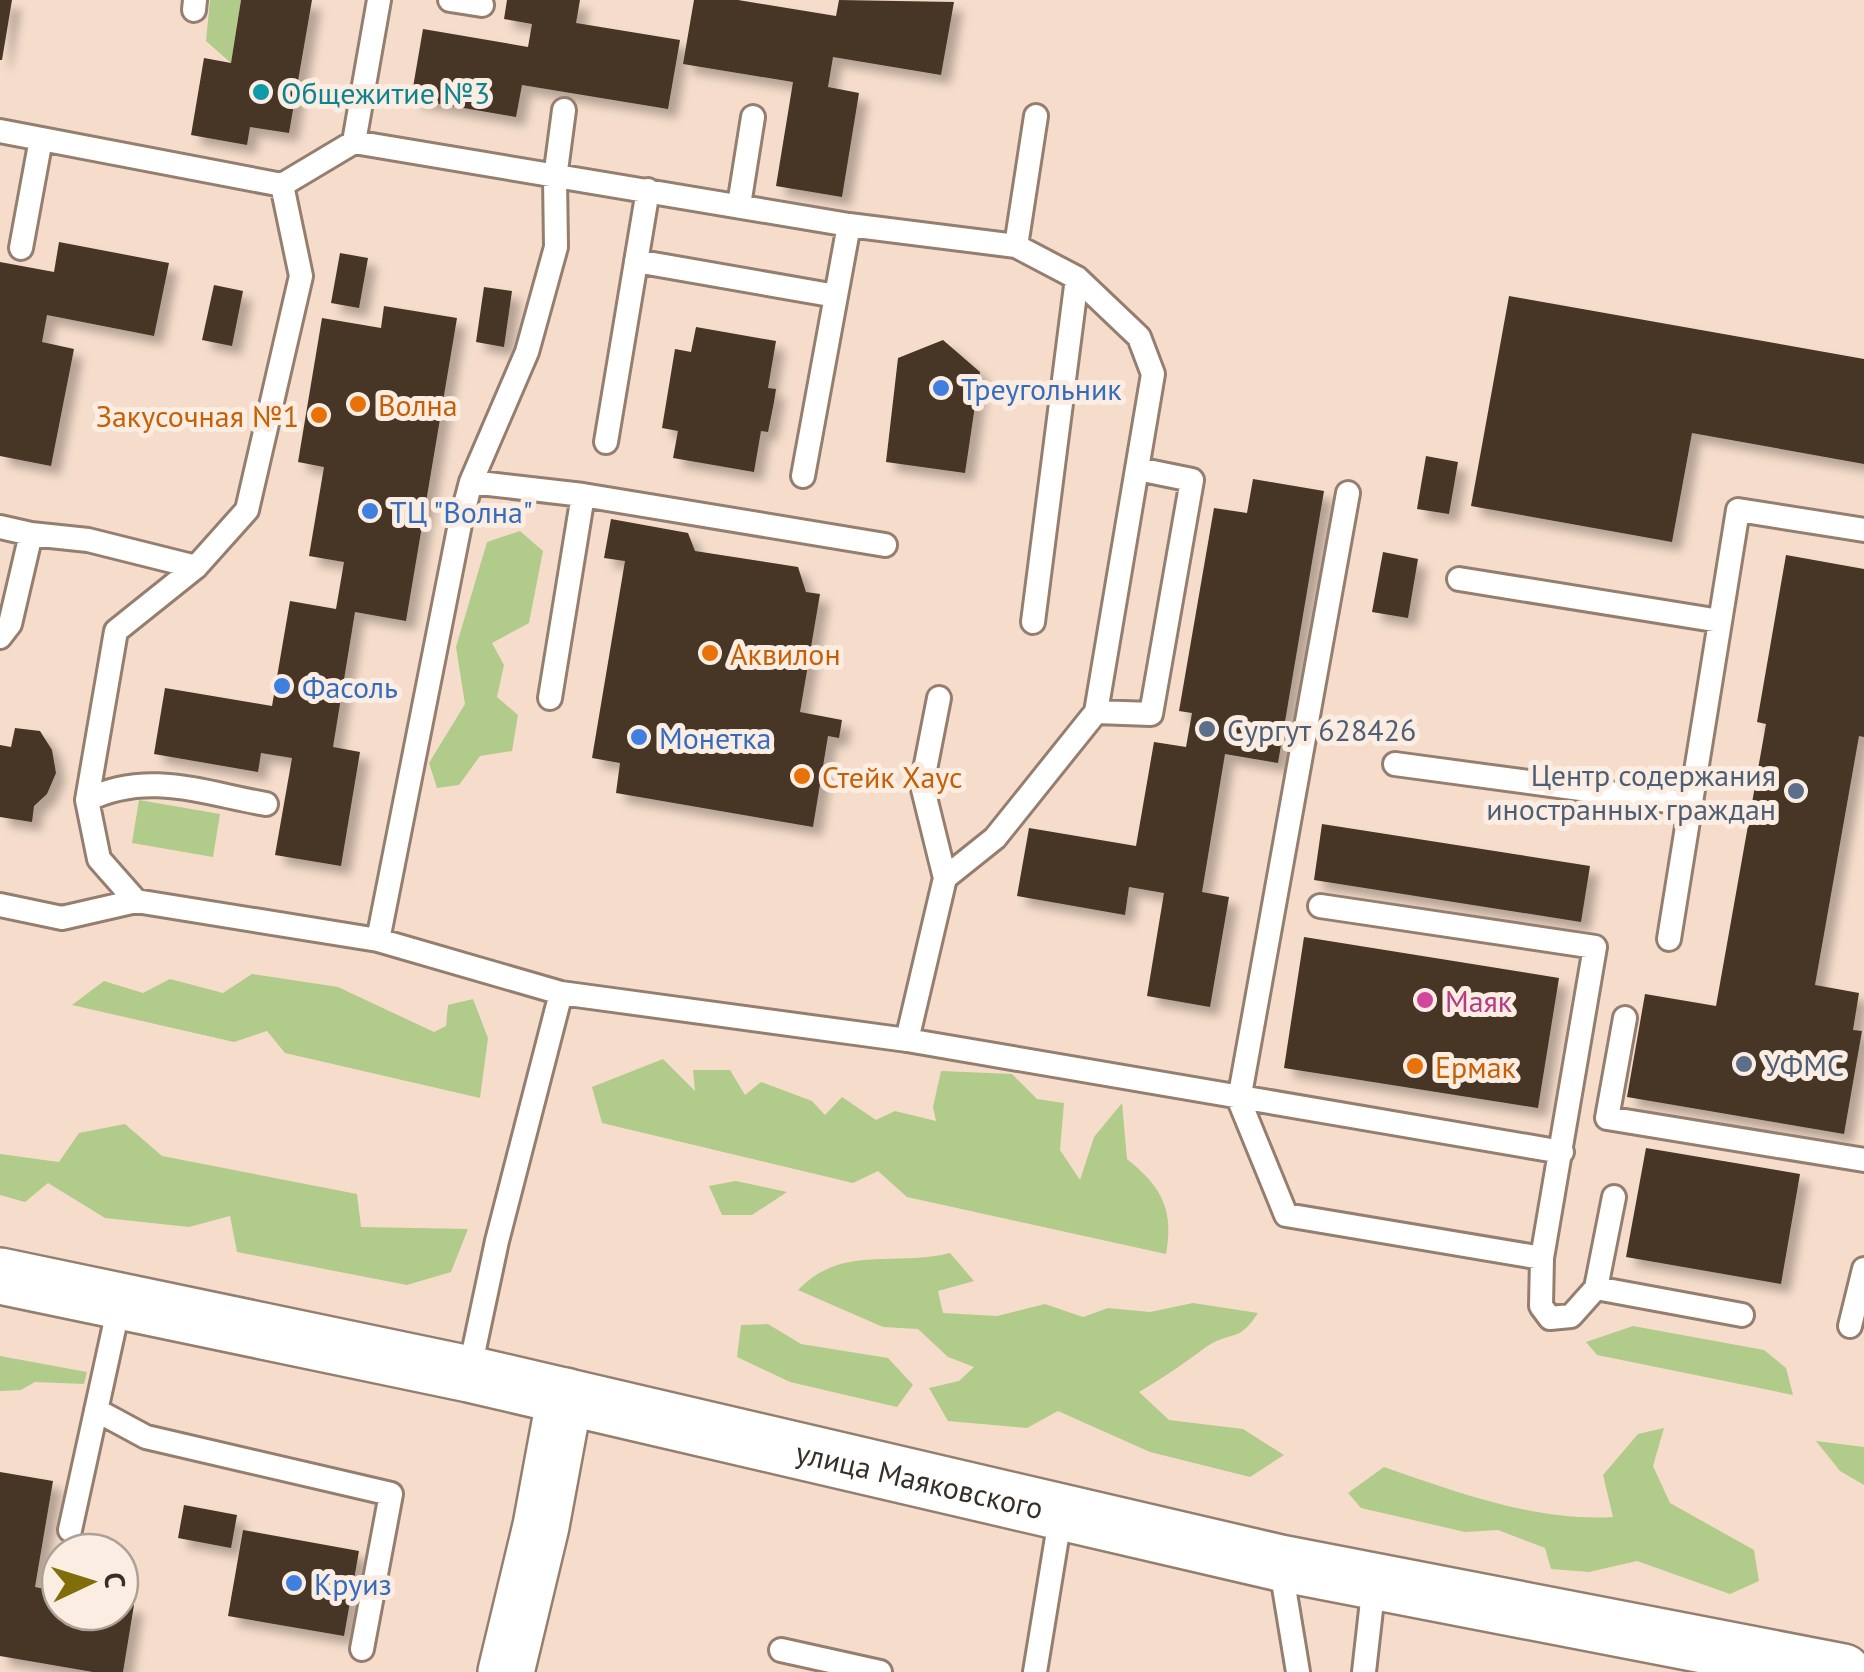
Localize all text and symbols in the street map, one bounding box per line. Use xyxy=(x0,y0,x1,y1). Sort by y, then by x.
place label: Общежитие №3 xyxy=(281,73,490,112)
marker: Общежитие №3 xyxy=(250,81,272,103)
place label: Треугольник xyxy=(961,369,1122,408)
marker: Треугольник xyxy=(930,377,952,399)
place label: Волна xyxy=(378,385,458,424)
marker: Волна xyxy=(347,393,369,415)
place label: Закусочная №1 xyxy=(96,396,299,435)
marker: Закусочная №1 xyxy=(308,404,330,426)
place label: ТЦ "Волна" xyxy=(390,492,533,531)
marker: ТЦ "Волна" xyxy=(359,500,381,522)
place label: Аквилон xyxy=(730,634,841,673)
marker: Аквилон xyxy=(699,642,721,664)
place label: Фасоль xyxy=(302,667,398,706)
marker: Фасоль xyxy=(271,675,293,697)
place label: Сургут 628426 xyxy=(1227,710,1416,749)
place label: Монетка xyxy=(659,718,771,757)
marker: Сургут 628426 xyxy=(1196,718,1218,740)
marker: Монетка xyxy=(628,726,650,748)
place label: Центр содержания иностранных граждан xyxy=(1486,755,1776,828)
place label: Стейк Хаус xyxy=(822,757,963,796)
marker: Стейк Хаус xyxy=(791,765,813,787)
marker: Центр содержания иностранных граждан xyxy=(1785,780,1807,802)
place label: Маяк xyxy=(1445,981,1513,1020)
marker: Маяк xyxy=(1414,989,1436,1011)
place label: УФМС xyxy=(1764,1045,1844,1084)
place label: Ермак xyxy=(1435,1047,1517,1086)
marker: УФМС xyxy=(1733,1053,1755,1075)
marker: Ермак xyxy=(1404,1055,1426,1077)
street label: улица Маяковского xyxy=(792,1431,1047,1527)
north arrow xyxy=(40,1532,140,1632)
place label: Круиз xyxy=(314,1564,392,1603)
text: С xyxy=(96,1571,134,1589)
marker: Круиз xyxy=(283,1572,305,1594)

